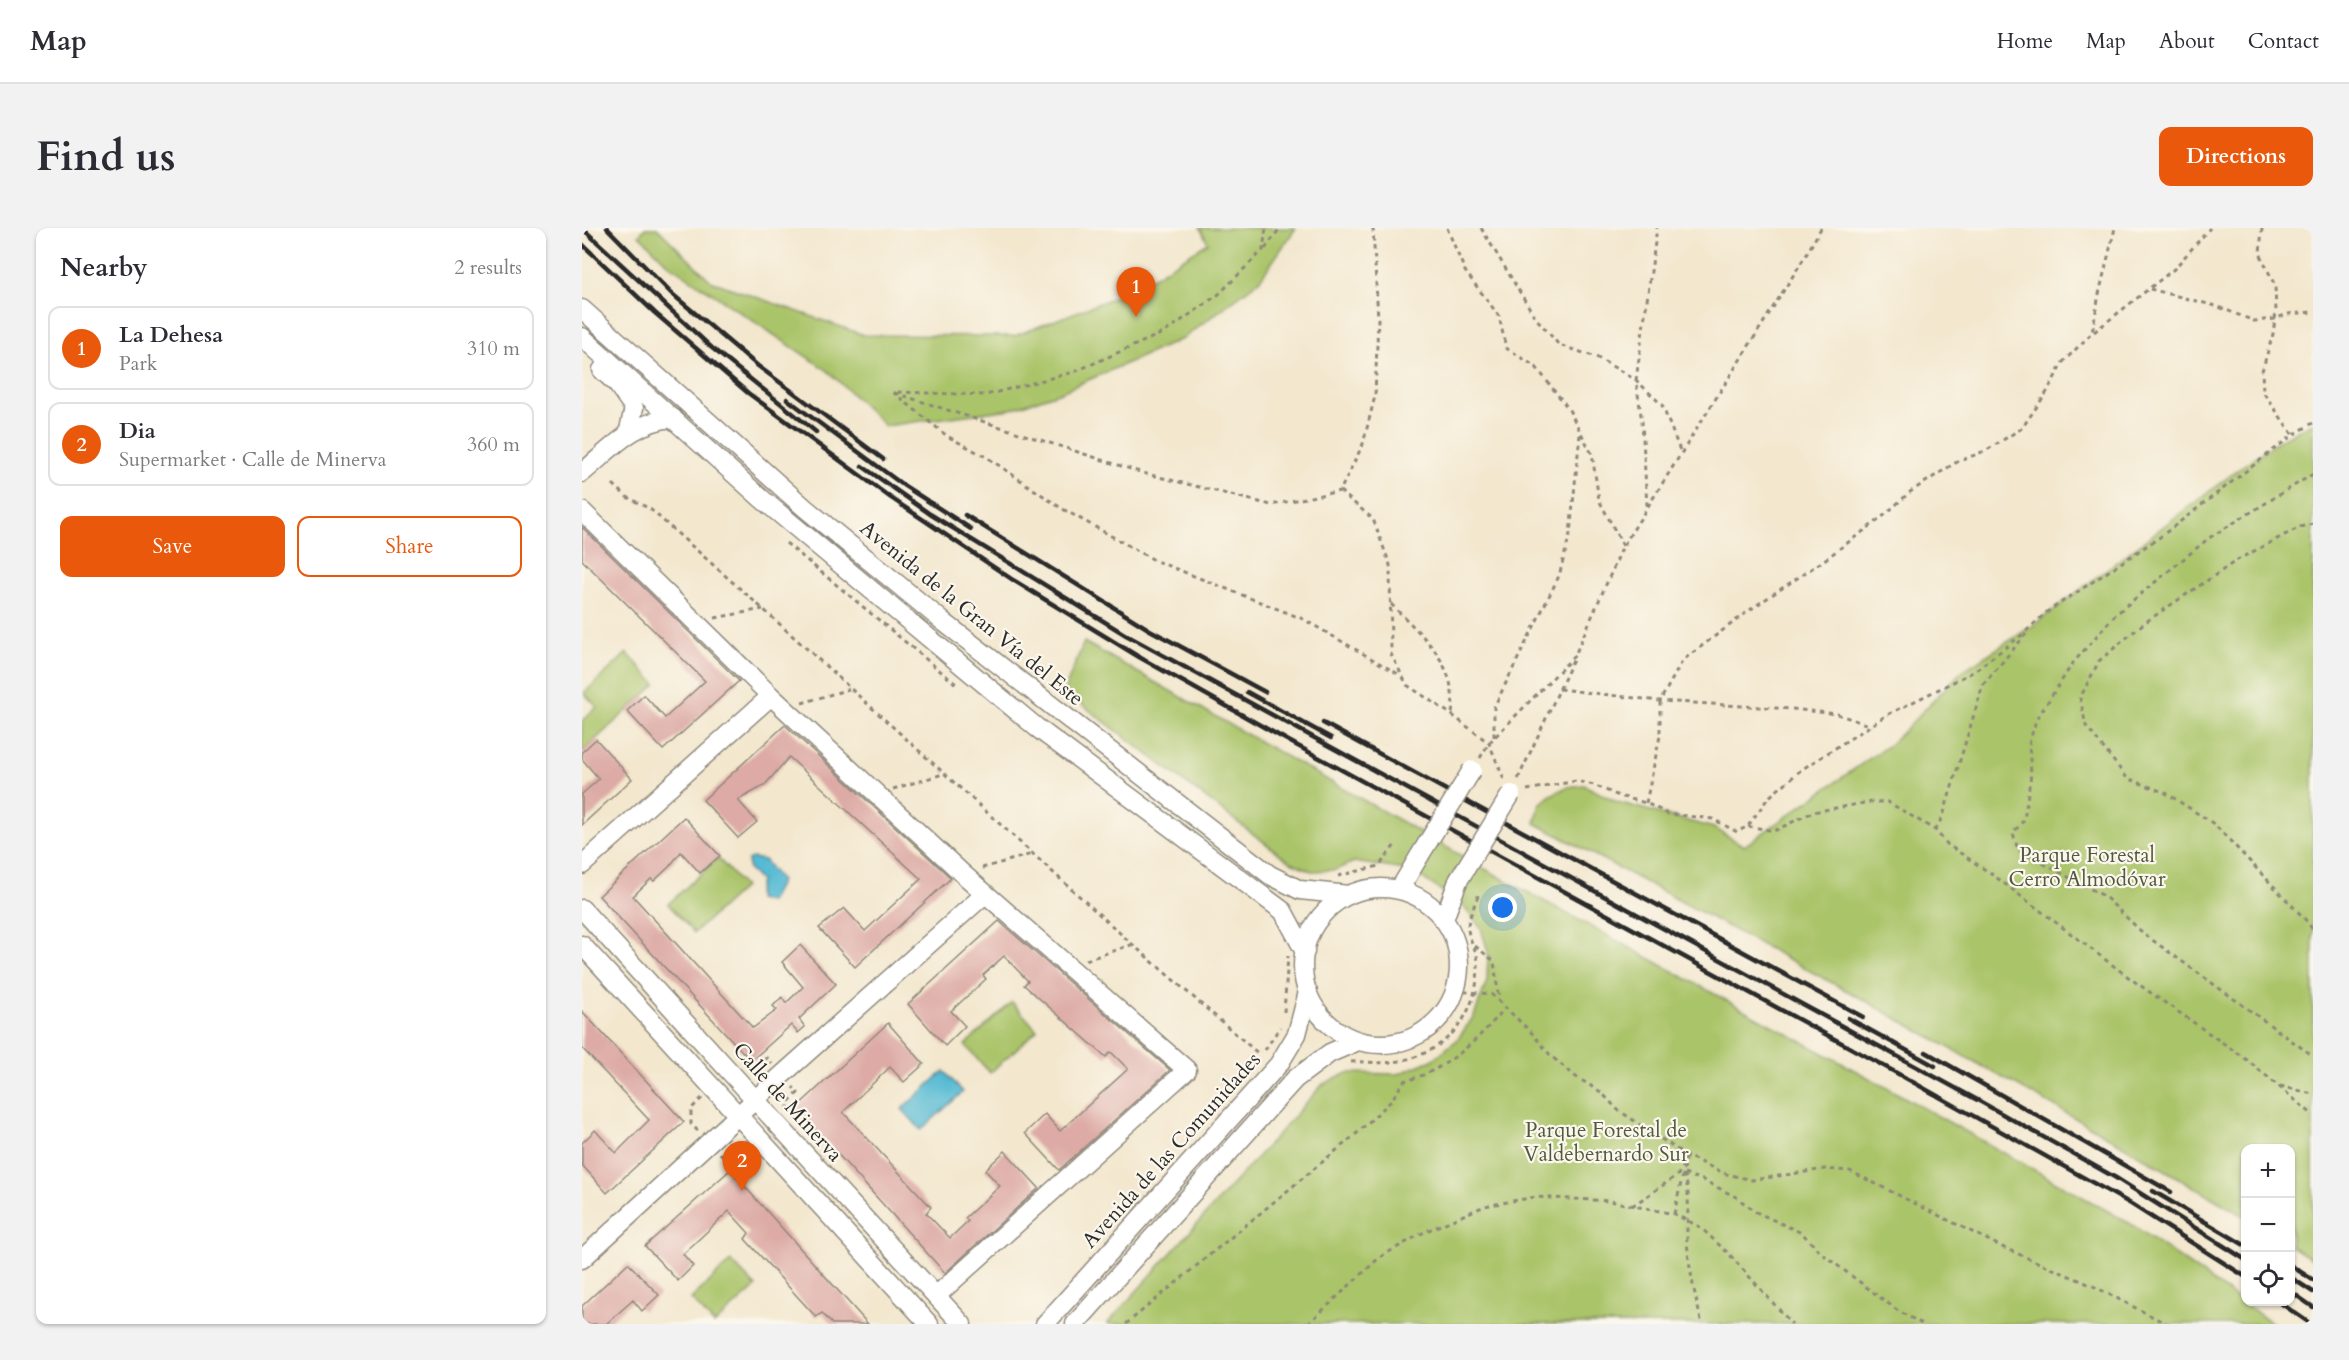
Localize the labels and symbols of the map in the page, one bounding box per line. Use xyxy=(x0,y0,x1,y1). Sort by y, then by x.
pin: 1 xyxy=(1116,268,1156,317)
street label: Avenida de la Gran Vía del Este xyxy=(854,514,1090,713)
park label: Parque Forestal Cerro Almodóvar xyxy=(2008,841,2166,894)
your location xyxy=(1488,893,1517,922)
street label: Calle de Minerva xyxy=(726,1036,849,1168)
street label: Avenida de las Comunidades xyxy=(1075,1046,1267,1255)
park label: Parque Forestal de Valdebernardo Sur xyxy=(1523,1116,1689,1169)
pin: 2 xyxy=(722,1142,762,1191)

